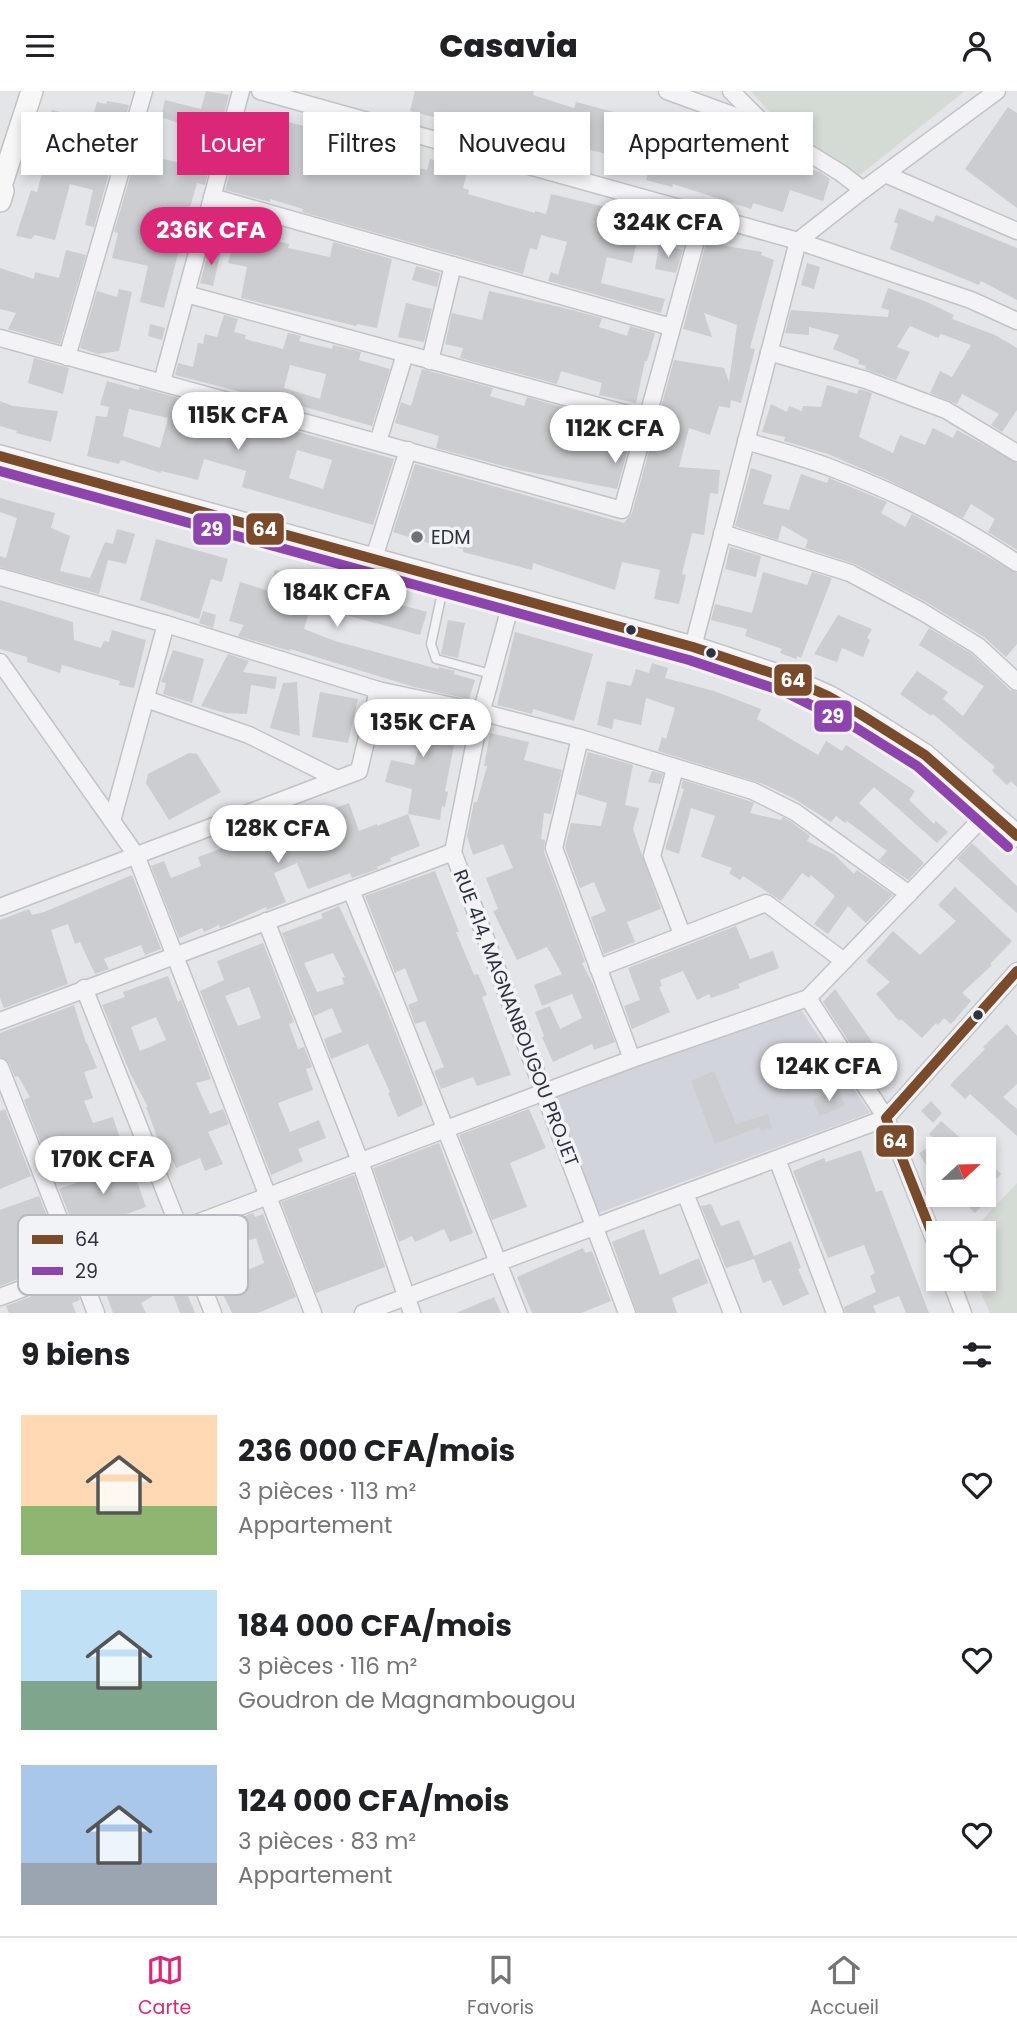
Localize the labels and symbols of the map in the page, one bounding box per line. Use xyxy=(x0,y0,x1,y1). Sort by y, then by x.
pin: 324K CFA xyxy=(596,199,740,259)
pin: 236K CFA xyxy=(139,207,283,267)
pin: 115K CFA xyxy=(166,393,310,452)
pin: 112K CFA xyxy=(543,405,687,465)
line badge: 29 xyxy=(192,512,232,546)
line badge: 64 xyxy=(245,512,285,546)
text: 29 xyxy=(201,516,223,543)
text: 64 xyxy=(253,516,278,543)
place label: EDM xyxy=(431,524,471,551)
marker: EDM xyxy=(409,529,425,545)
pin: 184K CFA xyxy=(265,569,409,629)
unlabelled marker xyxy=(624,623,638,637)
unlabelled marker xyxy=(704,646,718,660)
line badge: 64 xyxy=(773,663,813,697)
text: 64 xyxy=(781,667,806,694)
pin: 135K CFA xyxy=(351,699,495,759)
line badge: 29 xyxy=(813,699,853,733)
text: 29 xyxy=(822,703,844,730)
pin: 128K CFA xyxy=(206,805,350,865)
street label: RUE 414, MAGNANBOUGOU PROJET xyxy=(447,866,585,1170)
unlabelled marker xyxy=(971,1008,985,1022)
pin: 124K CFA xyxy=(757,1044,901,1103)
line badge: 64 xyxy=(875,1124,915,1158)
text: 64 xyxy=(883,1128,908,1155)
pin: 170K CFA xyxy=(31,1137,175,1196)
north arrow xyxy=(926,1137,996,1207)
legend xyxy=(18,1215,248,1295)
text: 64 xyxy=(75,1226,99,1253)
text: 29 xyxy=(75,1258,98,1285)

